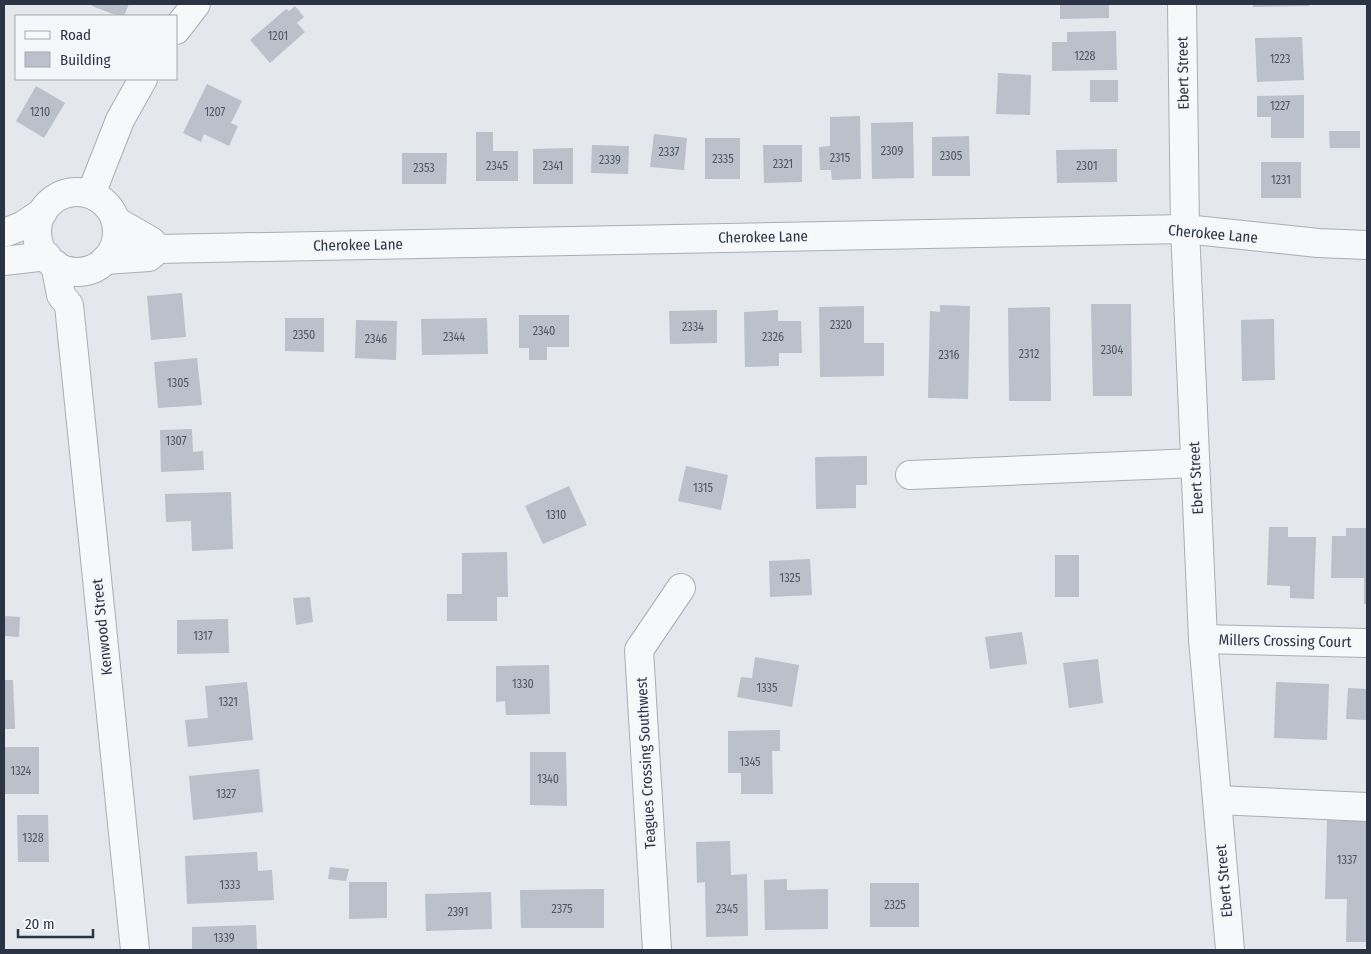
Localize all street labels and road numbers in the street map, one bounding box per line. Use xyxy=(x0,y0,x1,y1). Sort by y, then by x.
street label: Ebert Street xyxy=(1173,36,1193,110)
street label: Cherokee Lane xyxy=(1167,221,1259,247)
street label: Cherokee Lane xyxy=(718,227,808,247)
street label: Cherokee Lane xyxy=(313,235,403,255)
street label: Ebert Street xyxy=(1185,441,1207,515)
street label: Kenwood Street xyxy=(88,578,116,676)
street label: Millers Crossing Court xyxy=(1218,631,1352,651)
street label: Teagues Crossing Southwest xyxy=(633,676,659,849)
street label: Ebert Street xyxy=(1212,844,1236,918)

